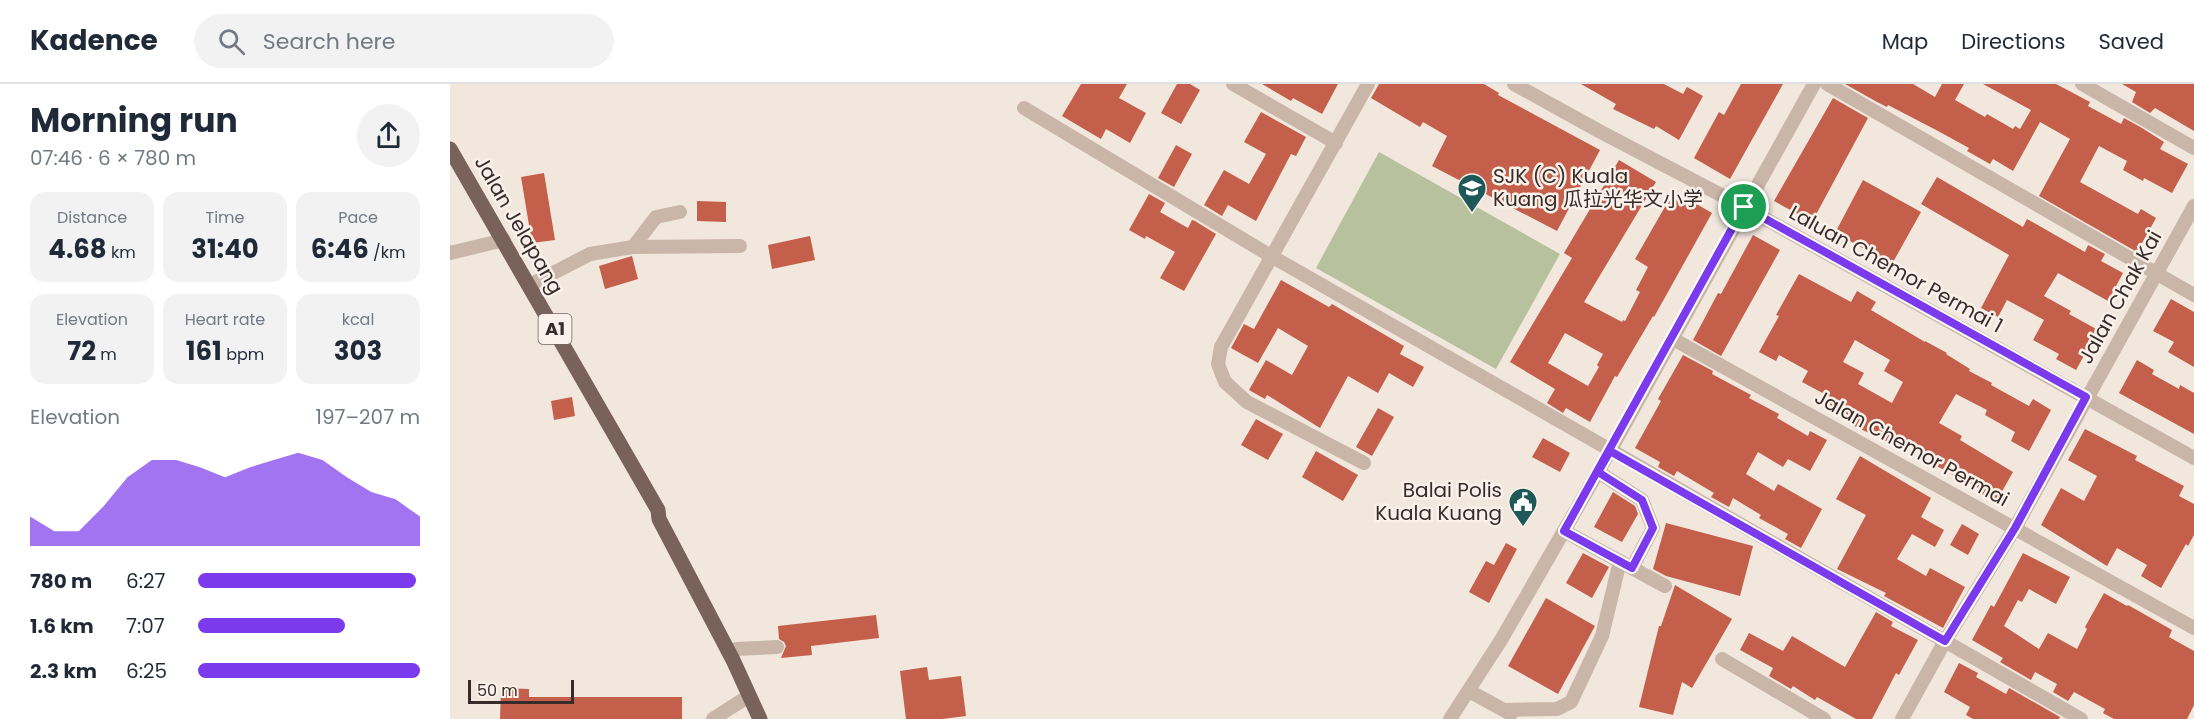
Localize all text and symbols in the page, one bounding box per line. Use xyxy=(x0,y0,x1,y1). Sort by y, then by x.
search box xyxy=(194,14,614,68)
text: Kadence xyxy=(30,21,158,60)
icon: search xyxy=(215,25,248,58)
text: Search here xyxy=(263,26,395,57)
text: Map xyxy=(1882,27,1928,56)
text: Directions xyxy=(1961,27,2065,56)
text: Saved xyxy=(2098,27,2164,56)
text: Morning run xyxy=(30,97,238,144)
button: share xyxy=(357,104,420,167)
text: 07:46 · 6 × 780 m xyxy=(30,144,196,172)
street label: Jalan Jelapang xyxy=(468,151,570,299)
place label: SJK (C) Kuala Kuang 瓜拉光华文小学 xyxy=(1493,162,1703,213)
school or university icon: SJK (C) Kuala Kuang 瓜拉光华文小学 xyxy=(1456,172,1488,214)
pin xyxy=(1718,181,1769,232)
icon: arrive xyxy=(1727,190,1760,223)
street label: Laluan Chemor Permai 1 xyxy=(1784,198,2008,340)
text: Distance xyxy=(57,206,127,229)
text: Time xyxy=(206,206,245,229)
text: Pace xyxy=(338,206,378,229)
street label: Jalan Chak Kai xyxy=(2072,225,2168,369)
text: 4.68 xyxy=(48,231,107,267)
text: 31:40 xyxy=(191,231,259,267)
text: 6:46 xyxy=(311,231,369,267)
text: km xyxy=(107,241,136,264)
text: /km xyxy=(369,241,405,264)
text: Elevation xyxy=(56,308,128,331)
text: Heart rate xyxy=(185,308,265,331)
text: kcal xyxy=(342,308,374,331)
road number: A1 xyxy=(538,314,572,344)
text: 72 xyxy=(67,333,96,369)
text: 161 xyxy=(186,333,222,369)
text: 303 xyxy=(334,333,382,369)
text: m xyxy=(96,343,117,366)
text: bpm xyxy=(222,343,264,366)
street label: Jalan Chemor Permai xyxy=(1810,383,2014,513)
text: Elevation xyxy=(30,403,120,431)
text: 197–207 m xyxy=(316,403,420,431)
place label: Balai Polis Kuala Kuang xyxy=(1375,476,1502,527)
public building icon: Balai Polis Kuala Kuang xyxy=(1507,486,1539,528)
text: 780 m xyxy=(30,567,92,595)
text: 6:27 xyxy=(126,567,165,595)
text: 1.6 km xyxy=(30,612,94,640)
text: 7:07 xyxy=(126,612,165,640)
text: 2.3 km xyxy=(30,657,97,685)
text: 6:25 xyxy=(126,657,167,685)
scale bar xyxy=(468,677,574,704)
text: 50 m xyxy=(477,679,518,702)

